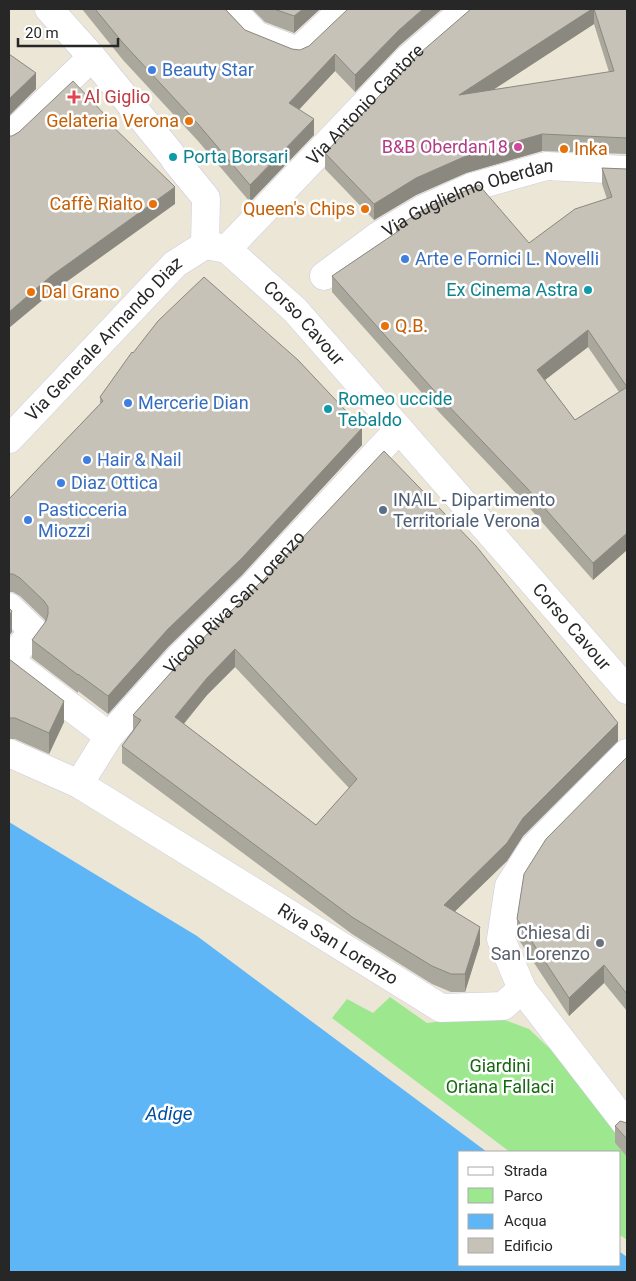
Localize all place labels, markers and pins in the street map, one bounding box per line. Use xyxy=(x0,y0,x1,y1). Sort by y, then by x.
place label: Beauty Star xyxy=(162,59,254,80)
marker: Beauty Star xyxy=(146,64,158,76)
place label: Al Giglio xyxy=(84,86,150,107)
marker: Al Giglio xyxy=(68,91,80,103)
place label: Gelateria Verona xyxy=(46,110,179,131)
marker: Gelateria Verona xyxy=(183,115,195,127)
place label: B&B Oberdan18 xyxy=(382,136,508,157)
place label: Inka xyxy=(574,138,608,159)
marker: B&B Oberdan18 xyxy=(512,141,524,153)
marker: Inka xyxy=(558,143,570,155)
place label: Porta Borsari xyxy=(183,146,288,167)
marker: Porta Borsari xyxy=(167,151,179,163)
place label: Caffè Rialto xyxy=(50,193,143,214)
marker: Caffè Rialto xyxy=(147,198,159,210)
place label: Queen's Chips xyxy=(243,198,355,219)
marker: Queen's Chips xyxy=(359,203,371,215)
place label: Arte e Fornici L. Novelli xyxy=(415,248,599,269)
marker: Arte e Fornici L. Novelli xyxy=(399,253,411,265)
place label: Ex Cinema Astra xyxy=(446,279,578,300)
place label: Dal Grano xyxy=(41,281,119,302)
marker: Ex Cinema Astra xyxy=(582,284,594,296)
marker: Dal Grano xyxy=(25,286,37,298)
place label: Q.B. xyxy=(395,315,428,336)
marker: Q.B. xyxy=(379,320,391,332)
place label: Romeo uccide Tebaldo xyxy=(338,388,452,430)
place label: Mercerie Dian xyxy=(138,392,249,413)
marker: Mercerie Dian xyxy=(122,397,134,409)
marker: Romeo uccide Tebaldo xyxy=(322,403,334,415)
place label: Hair & Nail xyxy=(97,449,182,470)
marker: Hair & Nail xyxy=(81,454,93,466)
place label: Diaz Ottica xyxy=(71,472,158,493)
marker: Diaz Ottica xyxy=(55,477,67,489)
place label: INAIL - Dipartimento Territoriale Verona xyxy=(393,489,555,531)
place label: Pasticceria Miozzi xyxy=(38,499,127,541)
marker: INAIL - Dipartimento Territoriale Verona xyxy=(377,504,389,516)
marker: Pasticceria Miozzi xyxy=(22,514,34,526)
place label: Chiesa di San Lorenzo xyxy=(491,922,590,964)
marker: Chiesa di San Lorenzo xyxy=(594,937,606,949)

